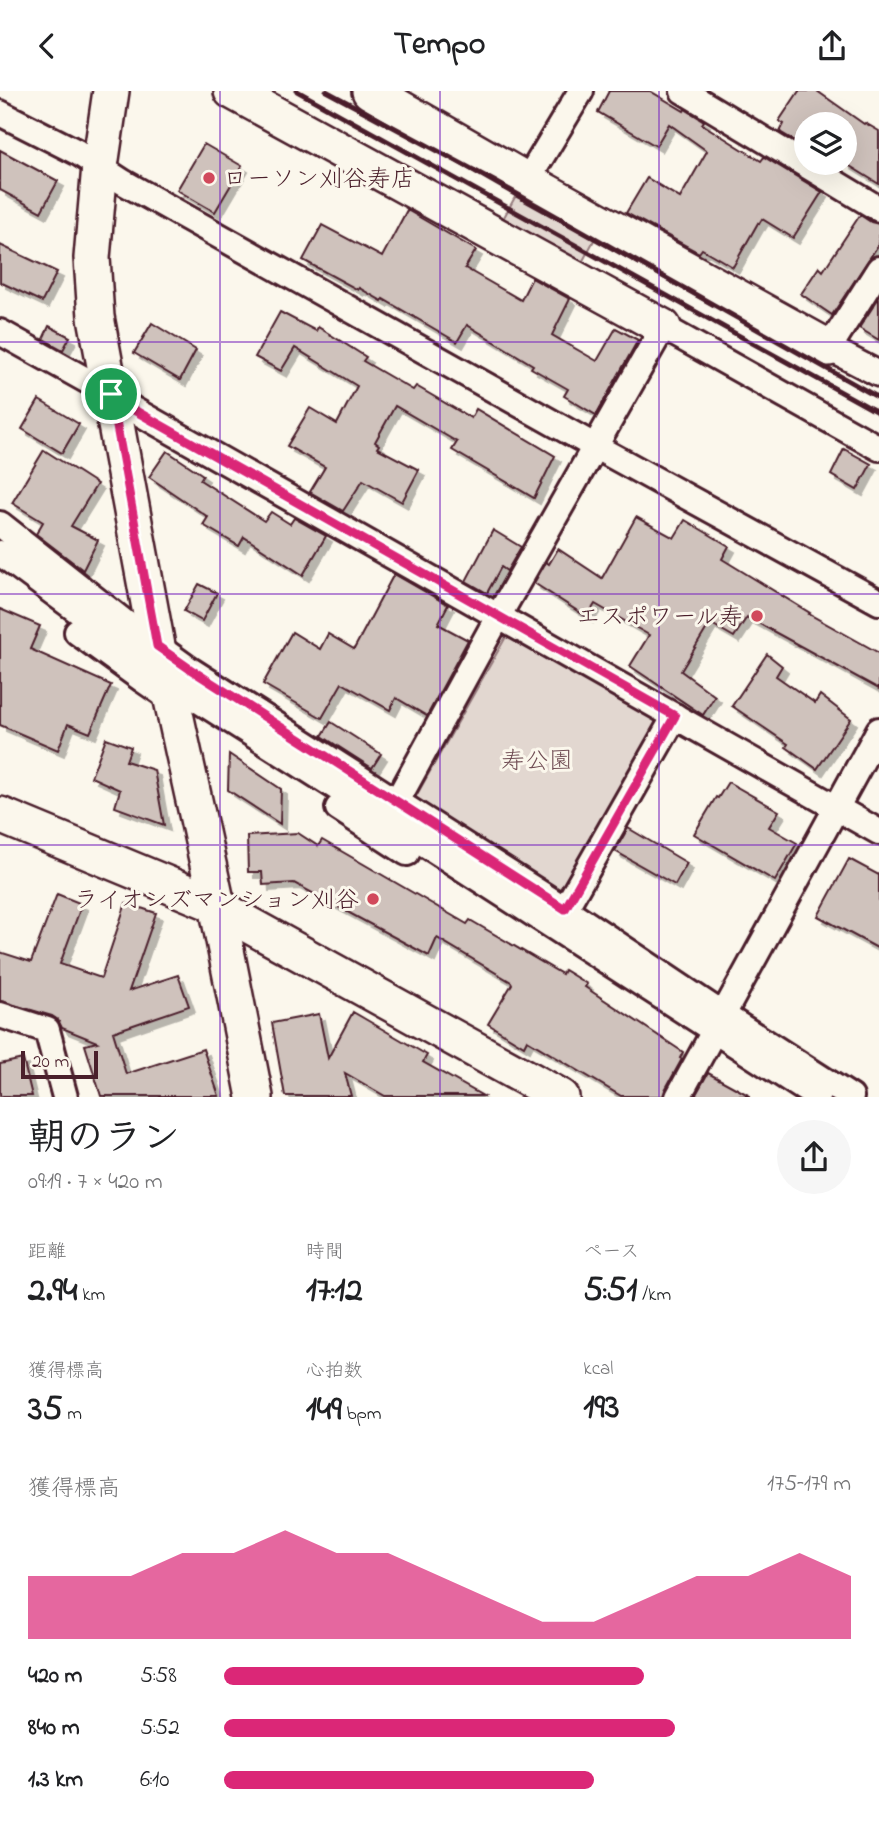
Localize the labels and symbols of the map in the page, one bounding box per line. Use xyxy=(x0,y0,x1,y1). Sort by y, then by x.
place label: ローソン刈谷寿店 xyxy=(223,163,415,198)
marker: ローソン刈谷寿店 xyxy=(201,170,217,186)
pin xyxy=(81,364,141,424)
place label: エスポワール寿 xyxy=(576,601,743,636)
marker: エスポワール寿 xyxy=(749,608,765,624)
park label: 寿公園 xyxy=(501,745,573,780)
place label: ライオンズマンション刈谷 xyxy=(74,884,359,919)
marker: ライオンズマンション刈谷 xyxy=(365,891,381,907)
scale bar xyxy=(21,1048,98,1079)

